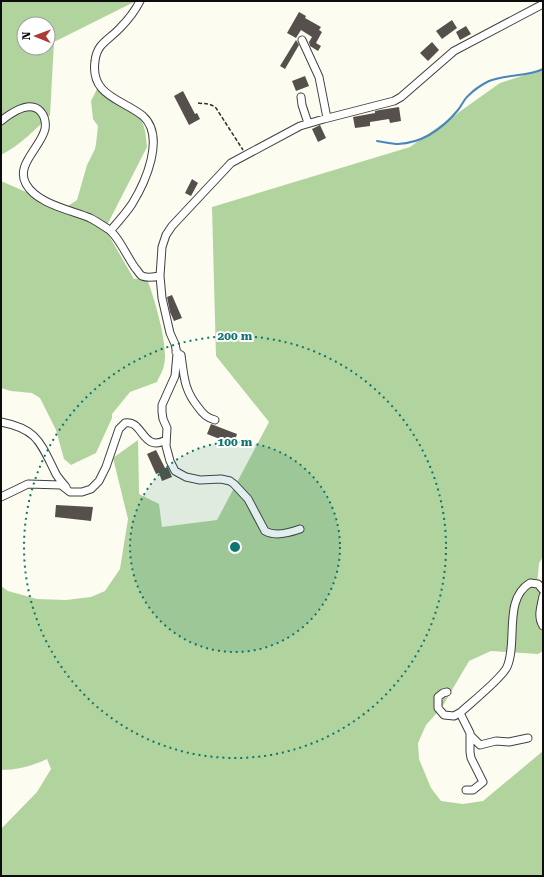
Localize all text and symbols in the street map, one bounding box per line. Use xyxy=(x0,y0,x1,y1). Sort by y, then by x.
north arrow xyxy=(16,16,56,56)
text: N xyxy=(20,31,33,40)
text: 200 m xyxy=(218,329,253,343)
text: 100 m xyxy=(218,435,253,449)
centre of rings xyxy=(228,540,242,554)

